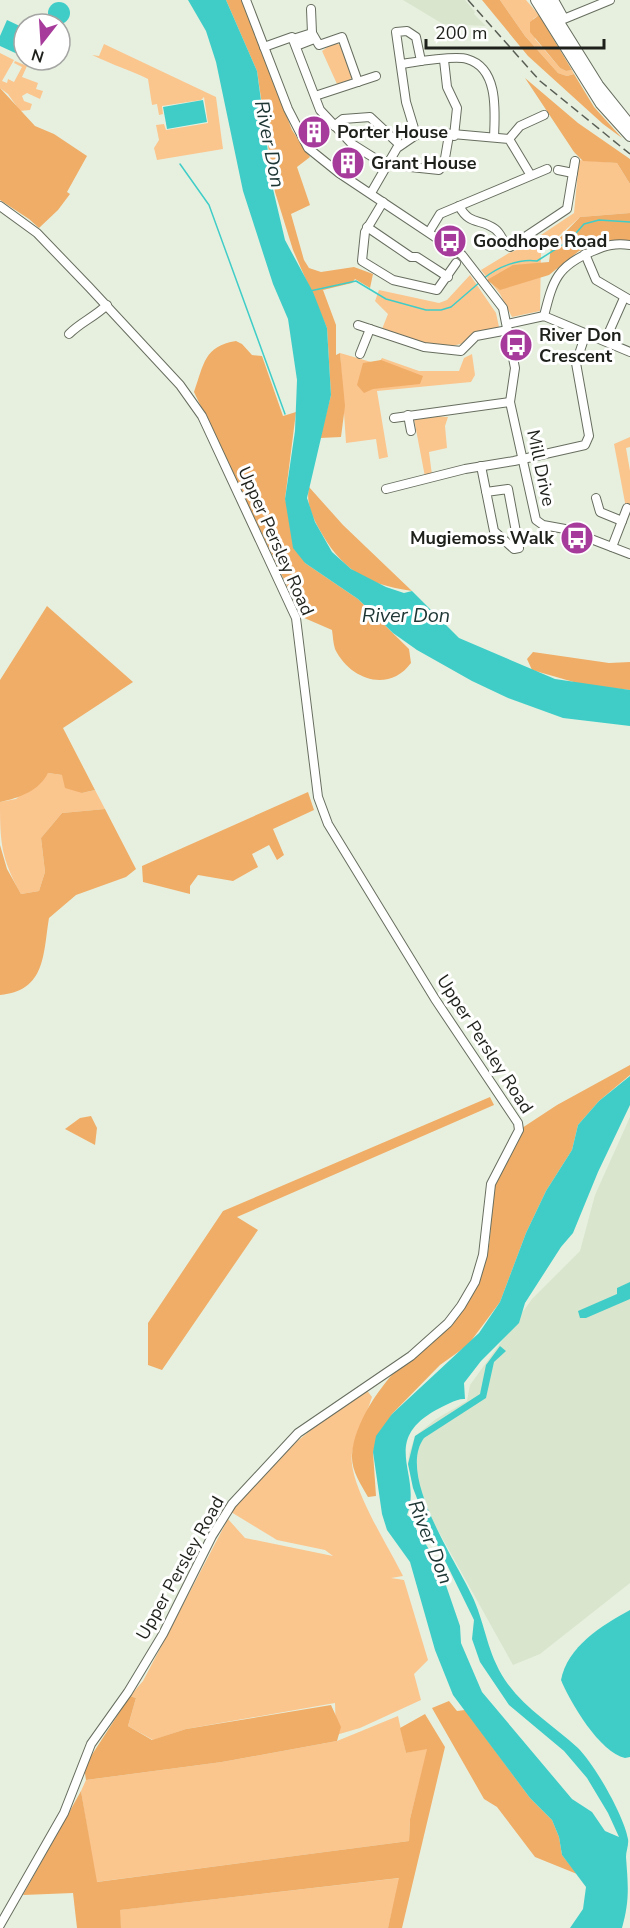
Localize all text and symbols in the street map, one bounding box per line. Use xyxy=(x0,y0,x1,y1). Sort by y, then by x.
north arrow xyxy=(12,12,72,72)
scale bar xyxy=(426,12,604,50)
text: 200 m xyxy=(435,21,487,45)
text: N xyxy=(29,43,47,68)
water label: River Don xyxy=(248,98,291,190)
building icon: Porter House xyxy=(296,114,332,150)
place label: Porter House xyxy=(337,120,448,144)
building icon: Grant House xyxy=(330,145,366,181)
place label: Grant House xyxy=(371,151,477,175)
bus stop icon: Goodhope Road xyxy=(432,223,468,259)
place label: Goodhope Road xyxy=(473,229,607,253)
place label: River Don Crescent xyxy=(539,323,622,368)
bus stop icon: River Don Crescent xyxy=(498,327,534,363)
street label: Mill Drive xyxy=(521,428,561,508)
street label: Upper Persley Road xyxy=(232,463,320,619)
bus stop icon: Mugiemoss Walk xyxy=(559,520,595,556)
place label: Mugiemoss Walk xyxy=(410,526,554,550)
water label: River Don xyxy=(362,602,450,629)
street label: Upper Persley Road xyxy=(431,970,539,1118)
street label: Upper Persley Road xyxy=(131,1492,229,1644)
water label: River Don xyxy=(401,1496,460,1588)

